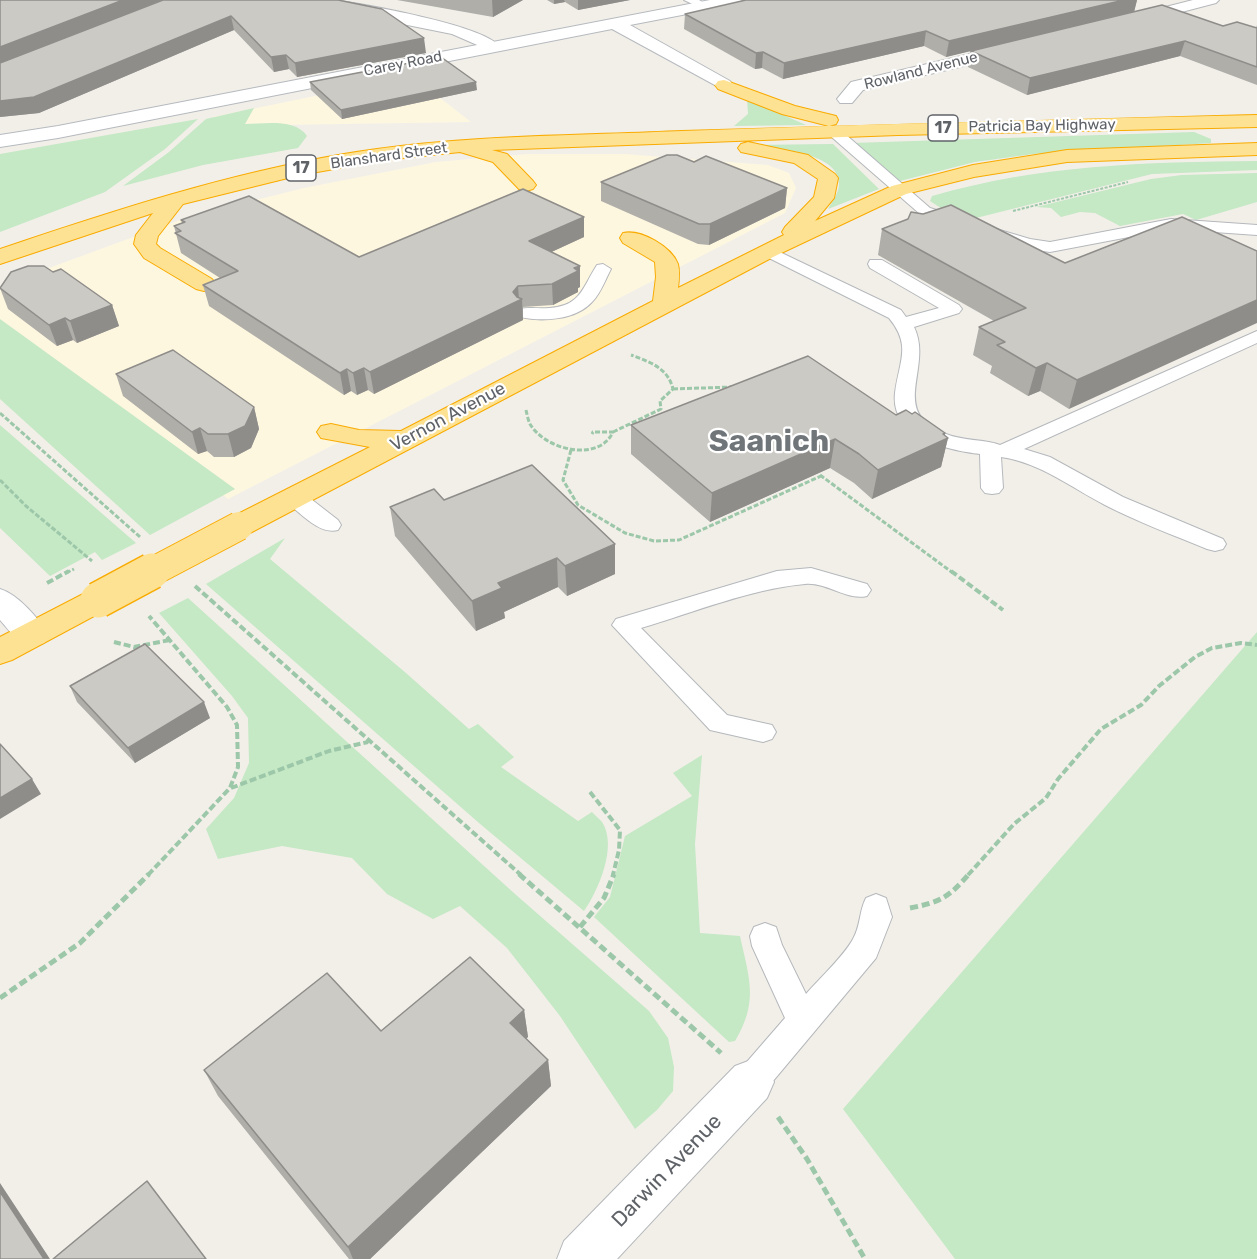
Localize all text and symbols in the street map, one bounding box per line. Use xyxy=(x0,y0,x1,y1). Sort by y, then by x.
street label: Carey Road xyxy=(362,48,444,80)
street label: Rowland Avenue xyxy=(862,48,980,94)
road number: 17 xyxy=(928,115,958,141)
street label: Patricia Bay Highway xyxy=(968,116,1116,136)
street label: Blanshard Street xyxy=(330,139,448,173)
road number: 17 xyxy=(286,155,316,181)
street label: Vernon Avenue xyxy=(387,378,509,456)
district label: Saanich xyxy=(709,424,829,460)
street label: Darwin Avenue xyxy=(607,1109,727,1233)

